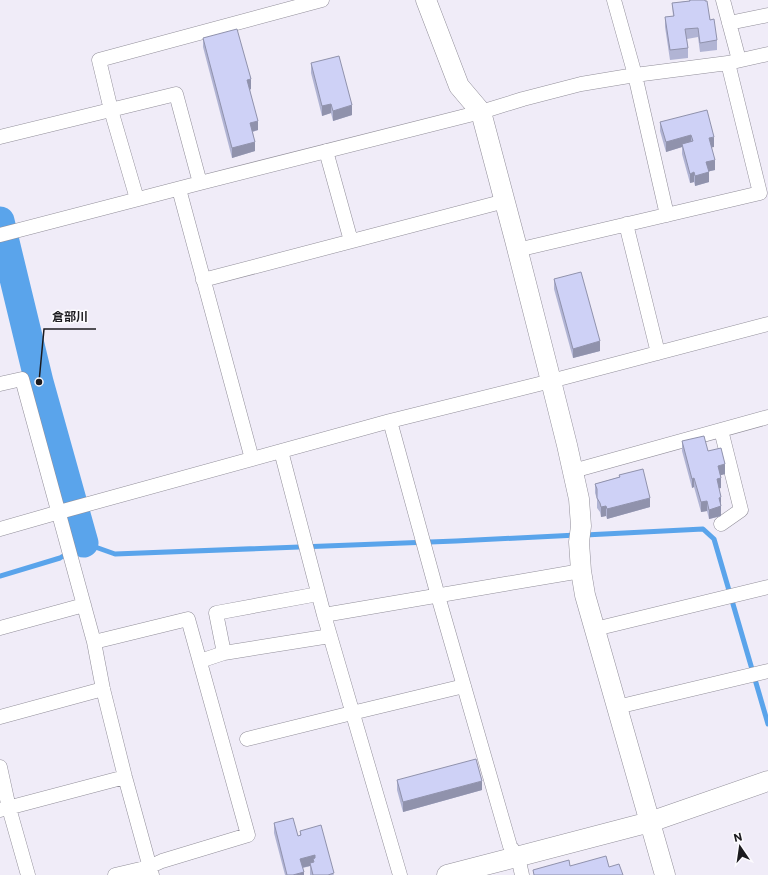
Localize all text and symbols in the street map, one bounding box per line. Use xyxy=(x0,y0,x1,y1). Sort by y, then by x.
callout: 倉部川 xyxy=(44,305,96,329)
text: 倉部川 xyxy=(52,309,88,323)
north arrow xyxy=(720,827,760,867)
text: N xyxy=(732,830,743,844)

